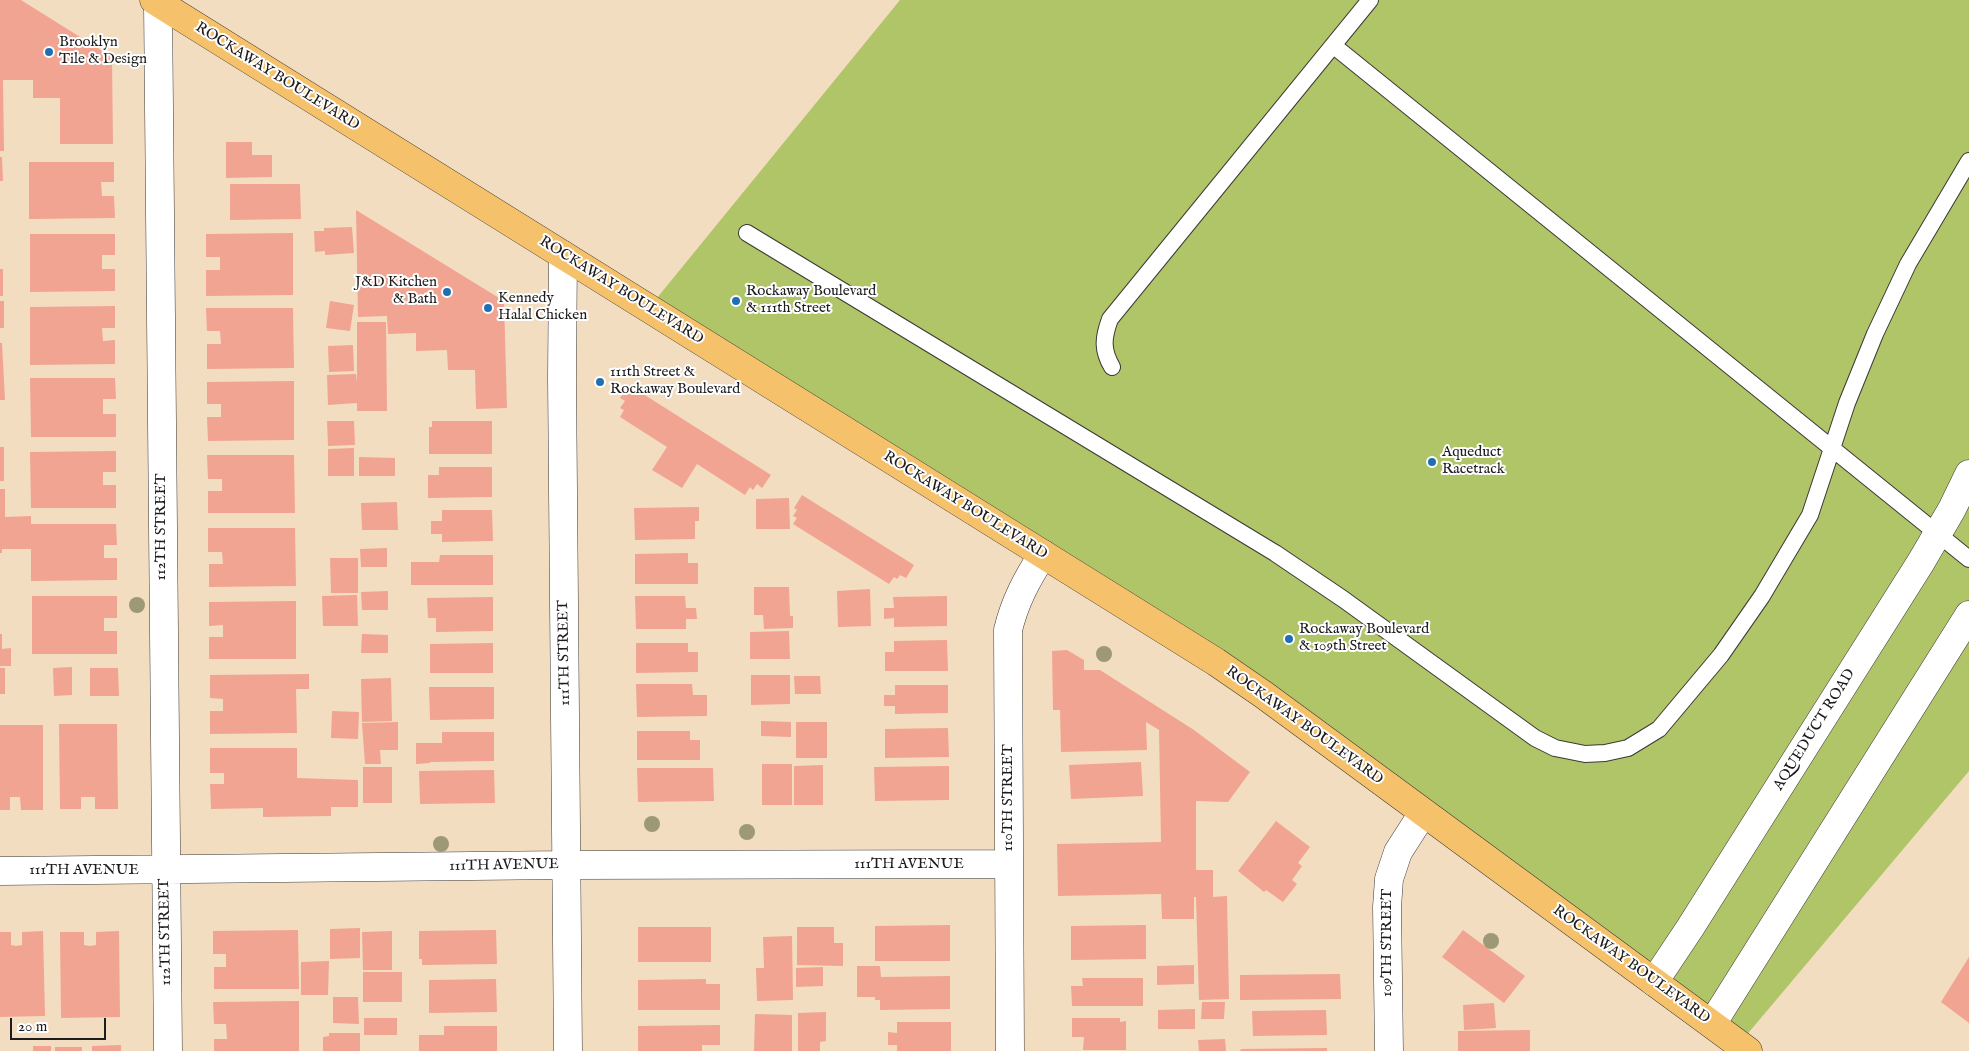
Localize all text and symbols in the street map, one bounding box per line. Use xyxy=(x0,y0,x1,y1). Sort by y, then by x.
street label: ROCKAWAY BOULEVARD xyxy=(192,19,362,135)
place label: Brooklyn Tile & Design xyxy=(59,34,147,69)
marker: Brooklyn Tile & Design xyxy=(43,46,55,58)
street label: ROCKAWAY BOULEVARD xyxy=(536,233,706,349)
place label: J&D Kitchen & Bath xyxy=(355,274,437,309)
place label: Rockaway Boulevard & 111th Street xyxy=(746,283,876,318)
marker: J&D Kitchen & Bath xyxy=(441,286,453,298)
place label: Kennedy Halal Chicken xyxy=(498,290,587,325)
marker: Rockaway Boulevard & 111th Street xyxy=(730,295,742,307)
marker: Kennedy Halal Chicken xyxy=(482,302,494,314)
place label: 111th Street & Rockaway Boulevard xyxy=(610,364,740,399)
marker: 111th Street & Rockaway Boulevard xyxy=(594,376,606,388)
place label: Aqueduct Racetrack xyxy=(1442,444,1505,479)
street label: ROCKAWAY BOULEVARD xyxy=(880,448,1050,564)
marker: Aqueduct Racetrack xyxy=(1426,456,1438,468)
street label: 112TH STREET xyxy=(153,474,171,580)
street label: 111TH STREET xyxy=(555,600,575,706)
place label: Rockaway Boulevard & 109th Street xyxy=(1299,621,1429,656)
marker: Rockaway Boulevard & 109th Street xyxy=(1283,633,1295,645)
street label: ROCKAWAY BOULEVARD xyxy=(1222,663,1386,789)
street label: AQUEDUCT ROAD xyxy=(1770,666,1860,794)
street label: 110TH STREET xyxy=(1000,744,1018,852)
street label: 111TH AVENUE xyxy=(449,856,559,876)
street label: 111TH AVENUE xyxy=(854,856,964,874)
street label: 111TH AVENUE xyxy=(29,862,139,880)
street label: 112TH STREET xyxy=(156,878,176,986)
street label: 109TH STREET xyxy=(1379,889,1397,997)
street label: ROCKAWAY BOULEVARD xyxy=(1549,902,1713,1028)
scale bar xyxy=(12,1008,109,1040)
text: 20 m xyxy=(18,1017,47,1036)

